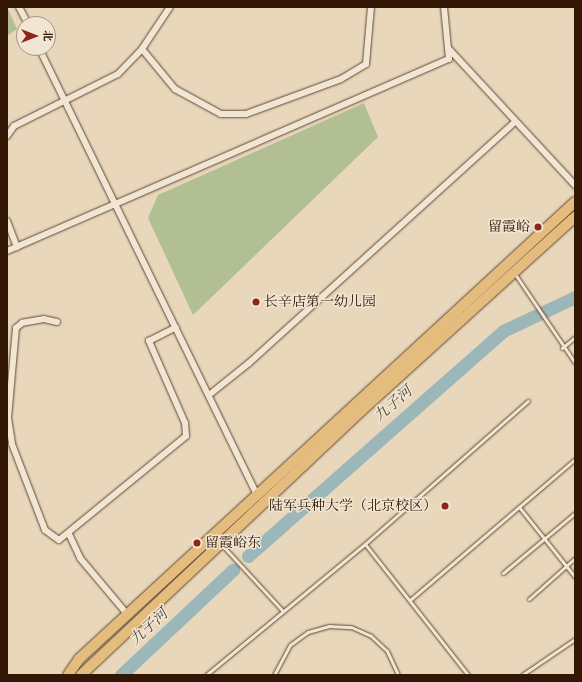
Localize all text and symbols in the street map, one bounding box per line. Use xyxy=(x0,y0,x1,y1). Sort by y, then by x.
north arrow xyxy=(16,16,56,56)
text: 北 xyxy=(40,31,54,42)
place label: 留霞峪 xyxy=(488,219,530,235)
marker: 留霞峪 xyxy=(533,222,543,232)
place label: 长辛店第一幼儿园 xyxy=(264,294,376,310)
marker: 长辛店第一幼儿园 xyxy=(251,297,261,307)
water label: 九子河 xyxy=(370,382,416,426)
place label: 陆军兵种大学（北京校区） xyxy=(269,498,437,514)
marker: 陆军兵种大学（北京校区） xyxy=(440,501,450,511)
place label: 留霞峪东 xyxy=(205,535,261,551)
marker: 留霞峪东 xyxy=(192,538,202,548)
water label: 九子河 xyxy=(126,605,172,649)

